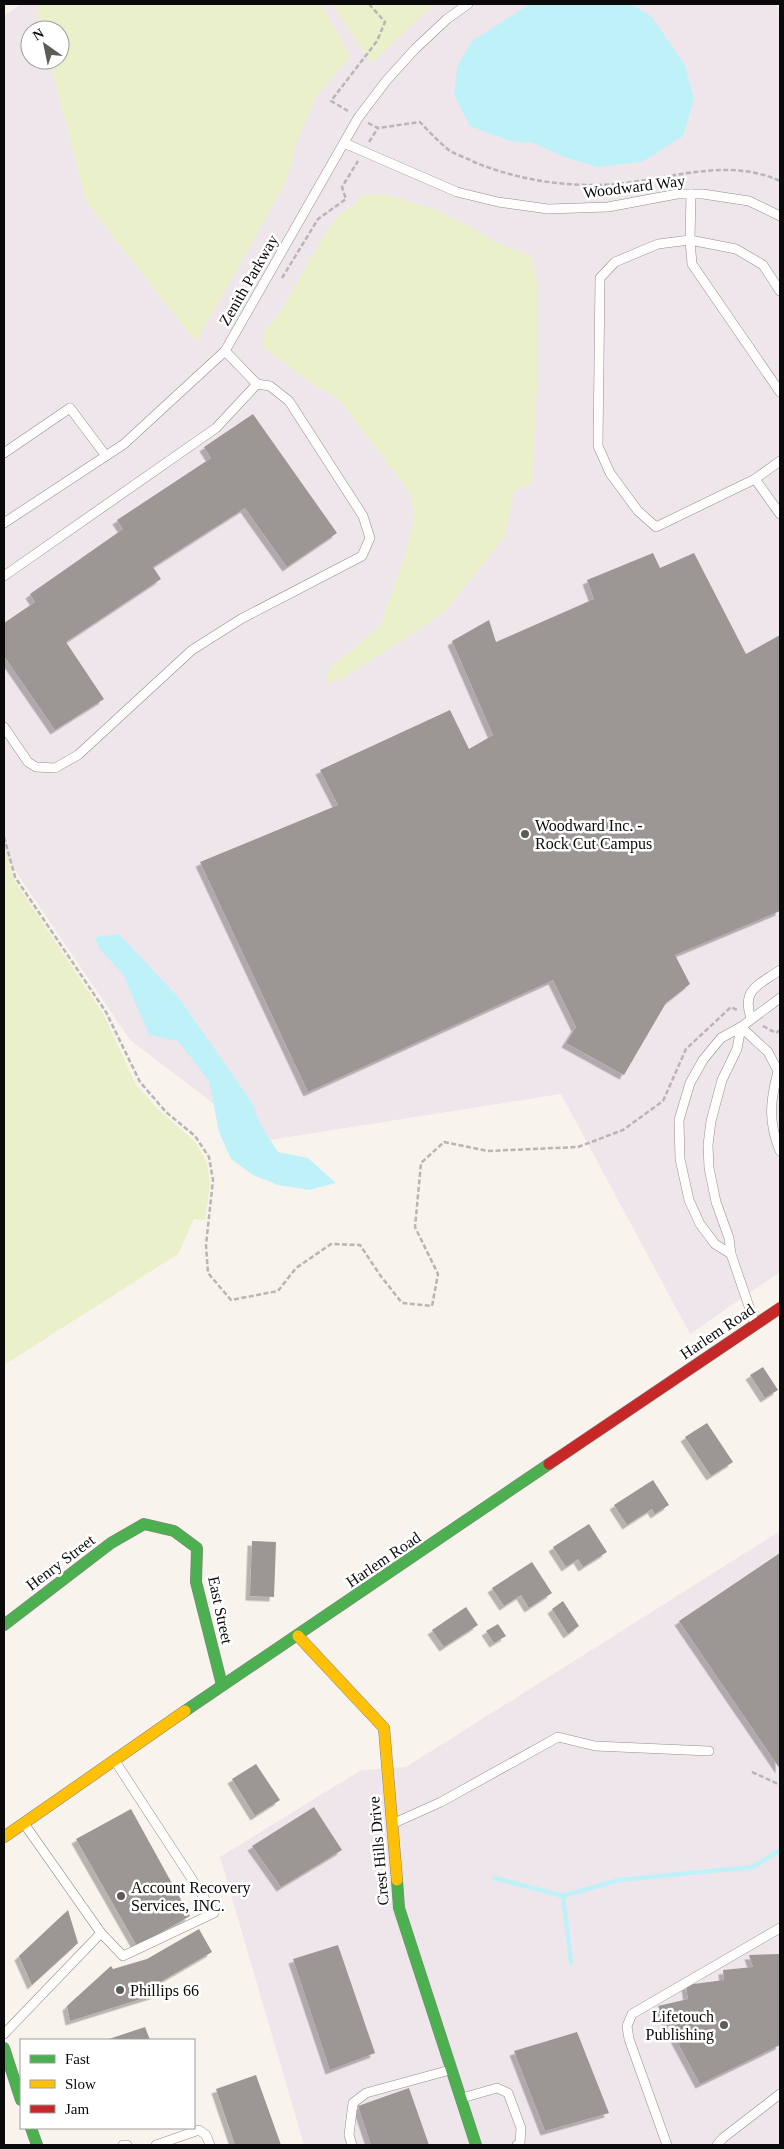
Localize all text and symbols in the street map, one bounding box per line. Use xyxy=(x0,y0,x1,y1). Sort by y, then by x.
north arrow xyxy=(20,20,70,70)
text: N xyxy=(30,25,47,44)
street label: Woodward Way xyxy=(582,172,686,202)
street label: Zenith Parkway xyxy=(216,232,282,329)
place label: Woodward Inc. - Rock Cut Campus xyxy=(535,817,652,853)
marker: Woodward Inc. - Rock Cut Campus xyxy=(519,828,531,840)
street label: Harlem Road xyxy=(677,1300,758,1362)
street label: Harlem Road xyxy=(343,1528,424,1590)
street label: Henry Street xyxy=(23,1531,99,1594)
street label: East Street xyxy=(205,1575,236,1646)
street label: Crest Hills Drive xyxy=(365,1796,392,1906)
place label: Account Recovery Services, INC. xyxy=(131,1879,251,1914)
marker: Account Recovery Services, INC. xyxy=(115,1890,127,1902)
place label: Phillips 66 xyxy=(130,1982,199,2000)
marker: Phillips 66 xyxy=(114,1984,126,1996)
place label: Lifetouch Publishing xyxy=(646,2008,714,2044)
marker: Lifetouch Publishing xyxy=(718,2019,730,2031)
legend xyxy=(20,2039,195,2129)
text: Fast xyxy=(65,2051,91,2067)
text: Slow xyxy=(65,2076,96,2092)
text: Jam xyxy=(65,2101,89,2117)

